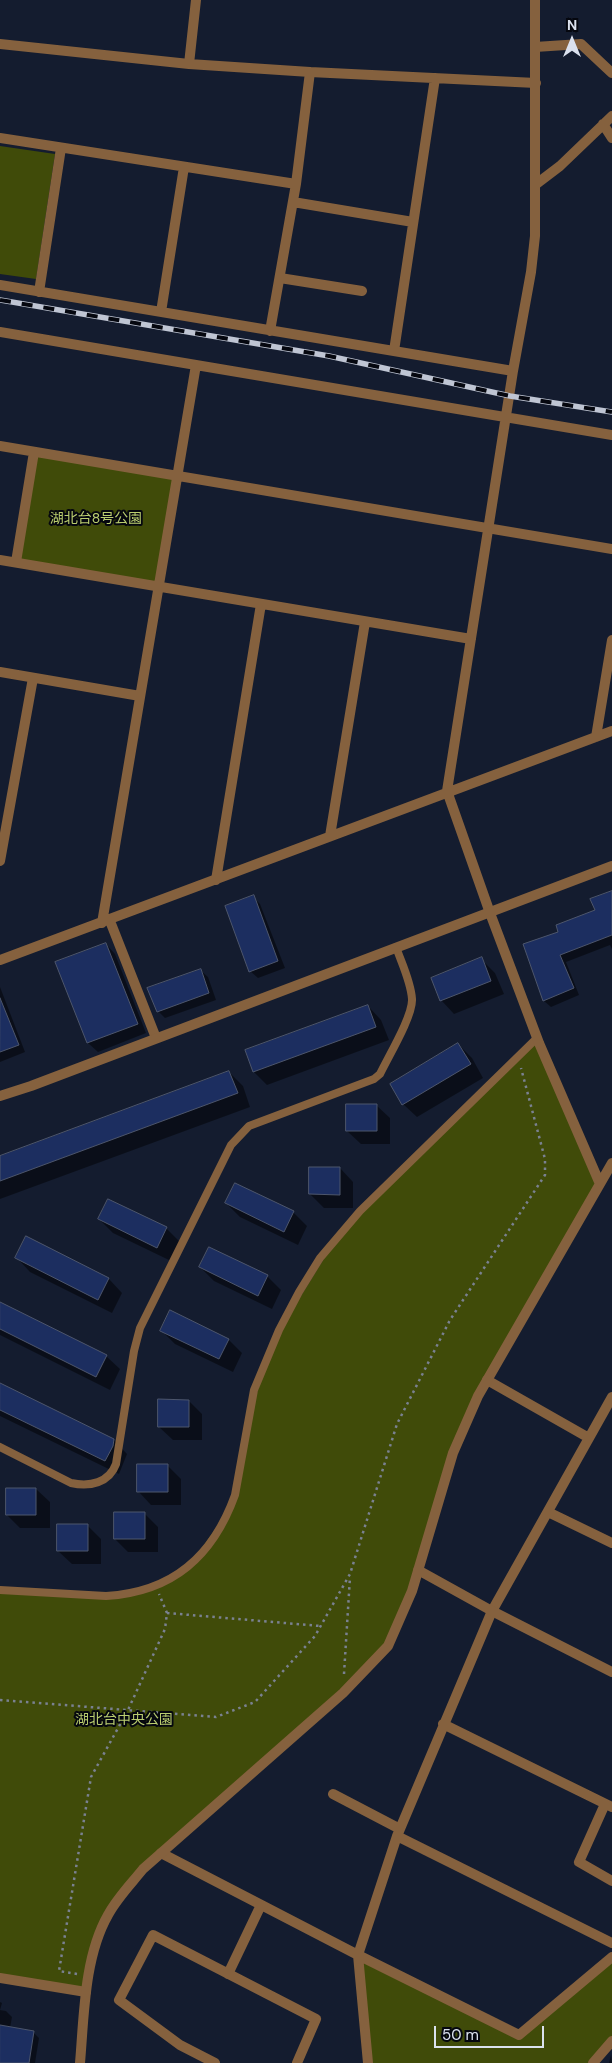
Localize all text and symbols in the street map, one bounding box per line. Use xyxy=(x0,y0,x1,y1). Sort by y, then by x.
north arrow xyxy=(547,15,597,65)
text: N xyxy=(567,16,577,34)
park label: 湖北台8号公園 xyxy=(50,511,142,527)
park label: 湖北台中央公園 xyxy=(75,1712,173,1728)
scale bar xyxy=(437,2016,547,2048)
text: 50 m xyxy=(442,2025,479,2045)

